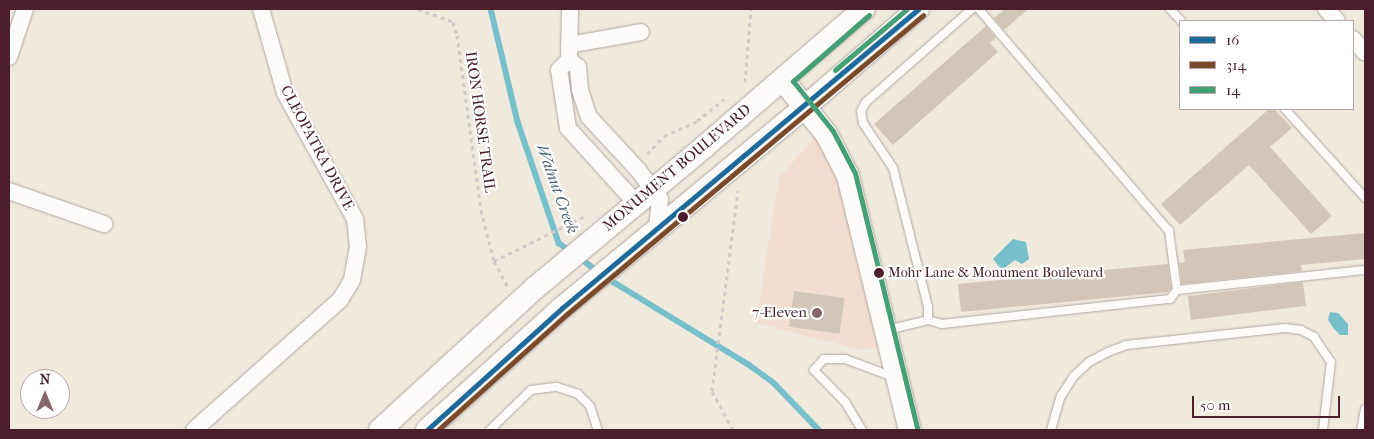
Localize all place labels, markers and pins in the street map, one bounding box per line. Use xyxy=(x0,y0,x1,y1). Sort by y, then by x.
unlabelled marker xyxy=(678,212,688,222)
place label: Mohr Lane & Monument Boulevard xyxy=(888,265,1103,281)
marker: Mohr Lane & Monument Boulevard xyxy=(874,268,884,278)
place label: 7-Eleven xyxy=(752,304,807,322)
marker: 7-Eleven xyxy=(811,307,823,319)

